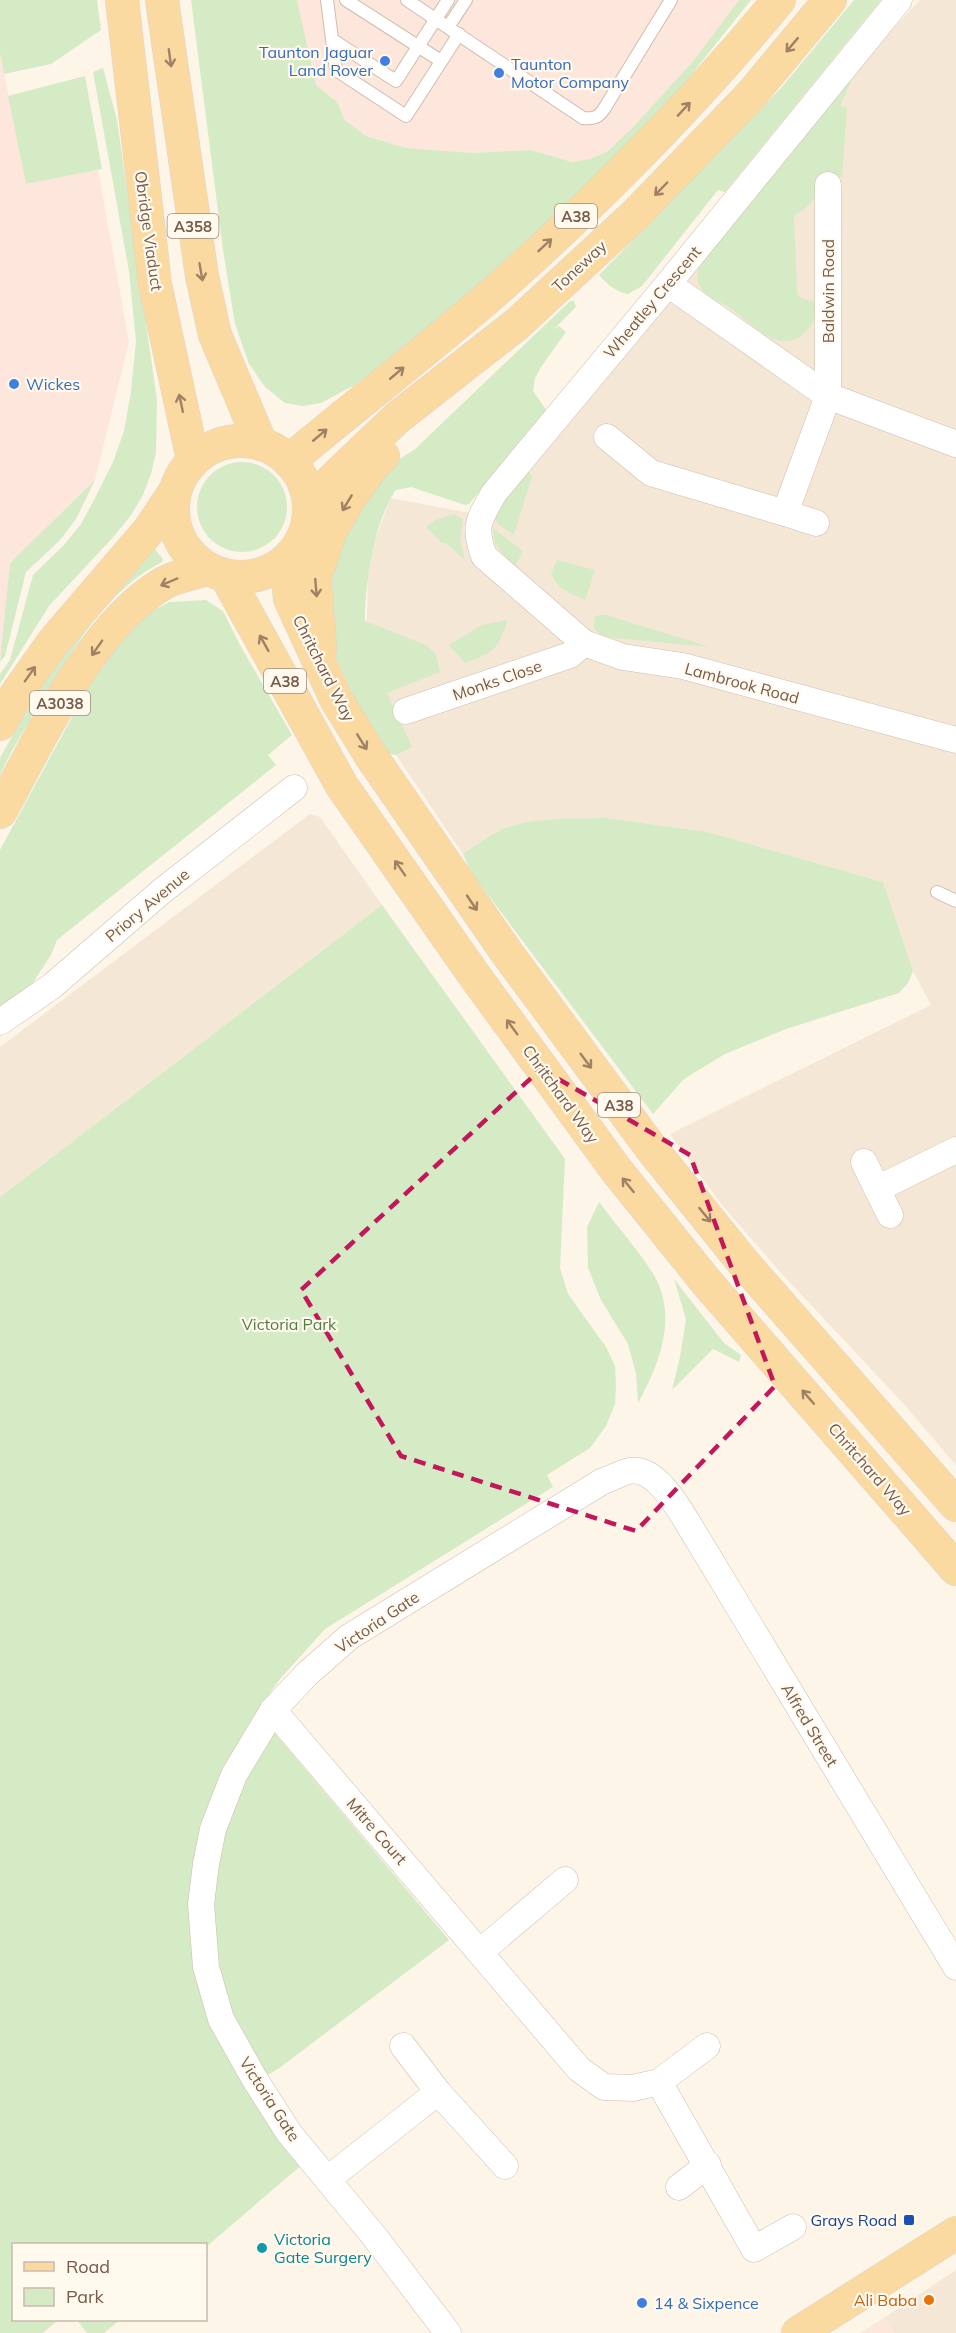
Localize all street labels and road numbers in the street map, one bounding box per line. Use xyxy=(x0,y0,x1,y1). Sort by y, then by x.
street label: Obridge Viaduct xyxy=(131,170,167,293)
road number: A38 xyxy=(555,204,597,228)
road number: A358 xyxy=(168,214,218,238)
street label: Toneway xyxy=(548,235,611,296)
street label: Baldwin Road xyxy=(818,239,838,343)
street label: Wheatley Crescent xyxy=(599,241,705,362)
street label: Chritchard Way xyxy=(289,611,360,725)
street label: Monks Close xyxy=(450,655,544,705)
street label: Lambrook Road xyxy=(683,658,801,708)
road number: A38 xyxy=(264,669,306,693)
road number: A3038 xyxy=(30,691,90,715)
street label: Priory Avenue xyxy=(101,864,193,946)
street label: Chritchard Way xyxy=(519,1041,604,1147)
road number: A38 xyxy=(598,1093,640,1117)
street label: Chritchard Way xyxy=(824,1418,916,1520)
street label: Victoria Gate xyxy=(331,1587,423,1657)
street label: Alfred Street xyxy=(777,1680,843,1771)
street label: Mitre Court xyxy=(342,1793,412,1869)
street label: Victoria Gate xyxy=(235,2053,305,2145)

